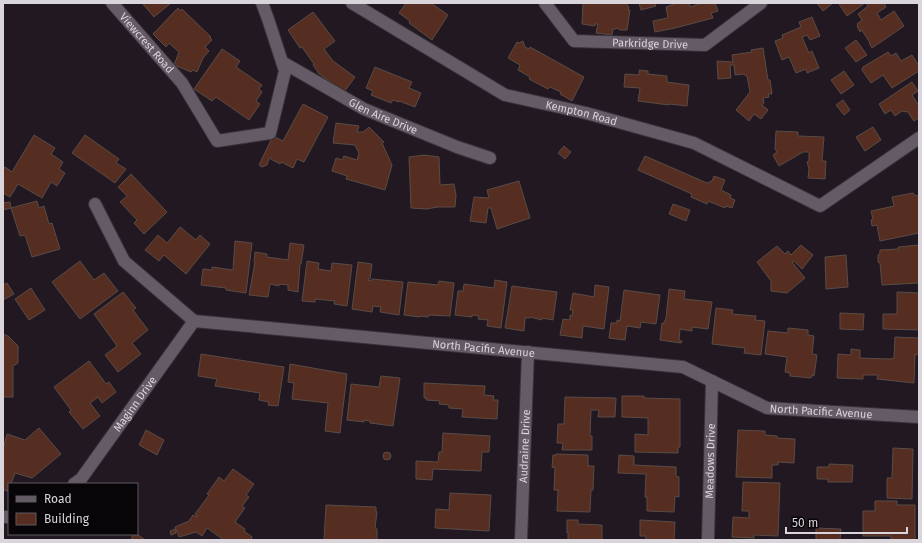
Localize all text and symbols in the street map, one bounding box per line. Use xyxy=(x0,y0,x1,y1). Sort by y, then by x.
street label: Viewcrest Road xyxy=(117,10,177,76)
street label: Parkridge Drive xyxy=(612,36,688,51)
street label: Glen Aire Drive xyxy=(347,95,419,137)
street label: Kempton Road xyxy=(544,98,619,128)
street label: North Pacific Avenue xyxy=(432,337,535,360)
street label: Maginn Drive xyxy=(111,374,159,434)
street label: North Pacific Avenue xyxy=(769,402,873,421)
street label: Audraine Drive xyxy=(517,409,532,483)
street label: Meadows Drive xyxy=(703,423,717,499)
legend xyxy=(8,483,138,535)
text: Road xyxy=(44,492,72,506)
scale bar xyxy=(786,509,907,535)
text: Building xyxy=(44,512,90,526)
text: 50 m xyxy=(792,516,818,530)

